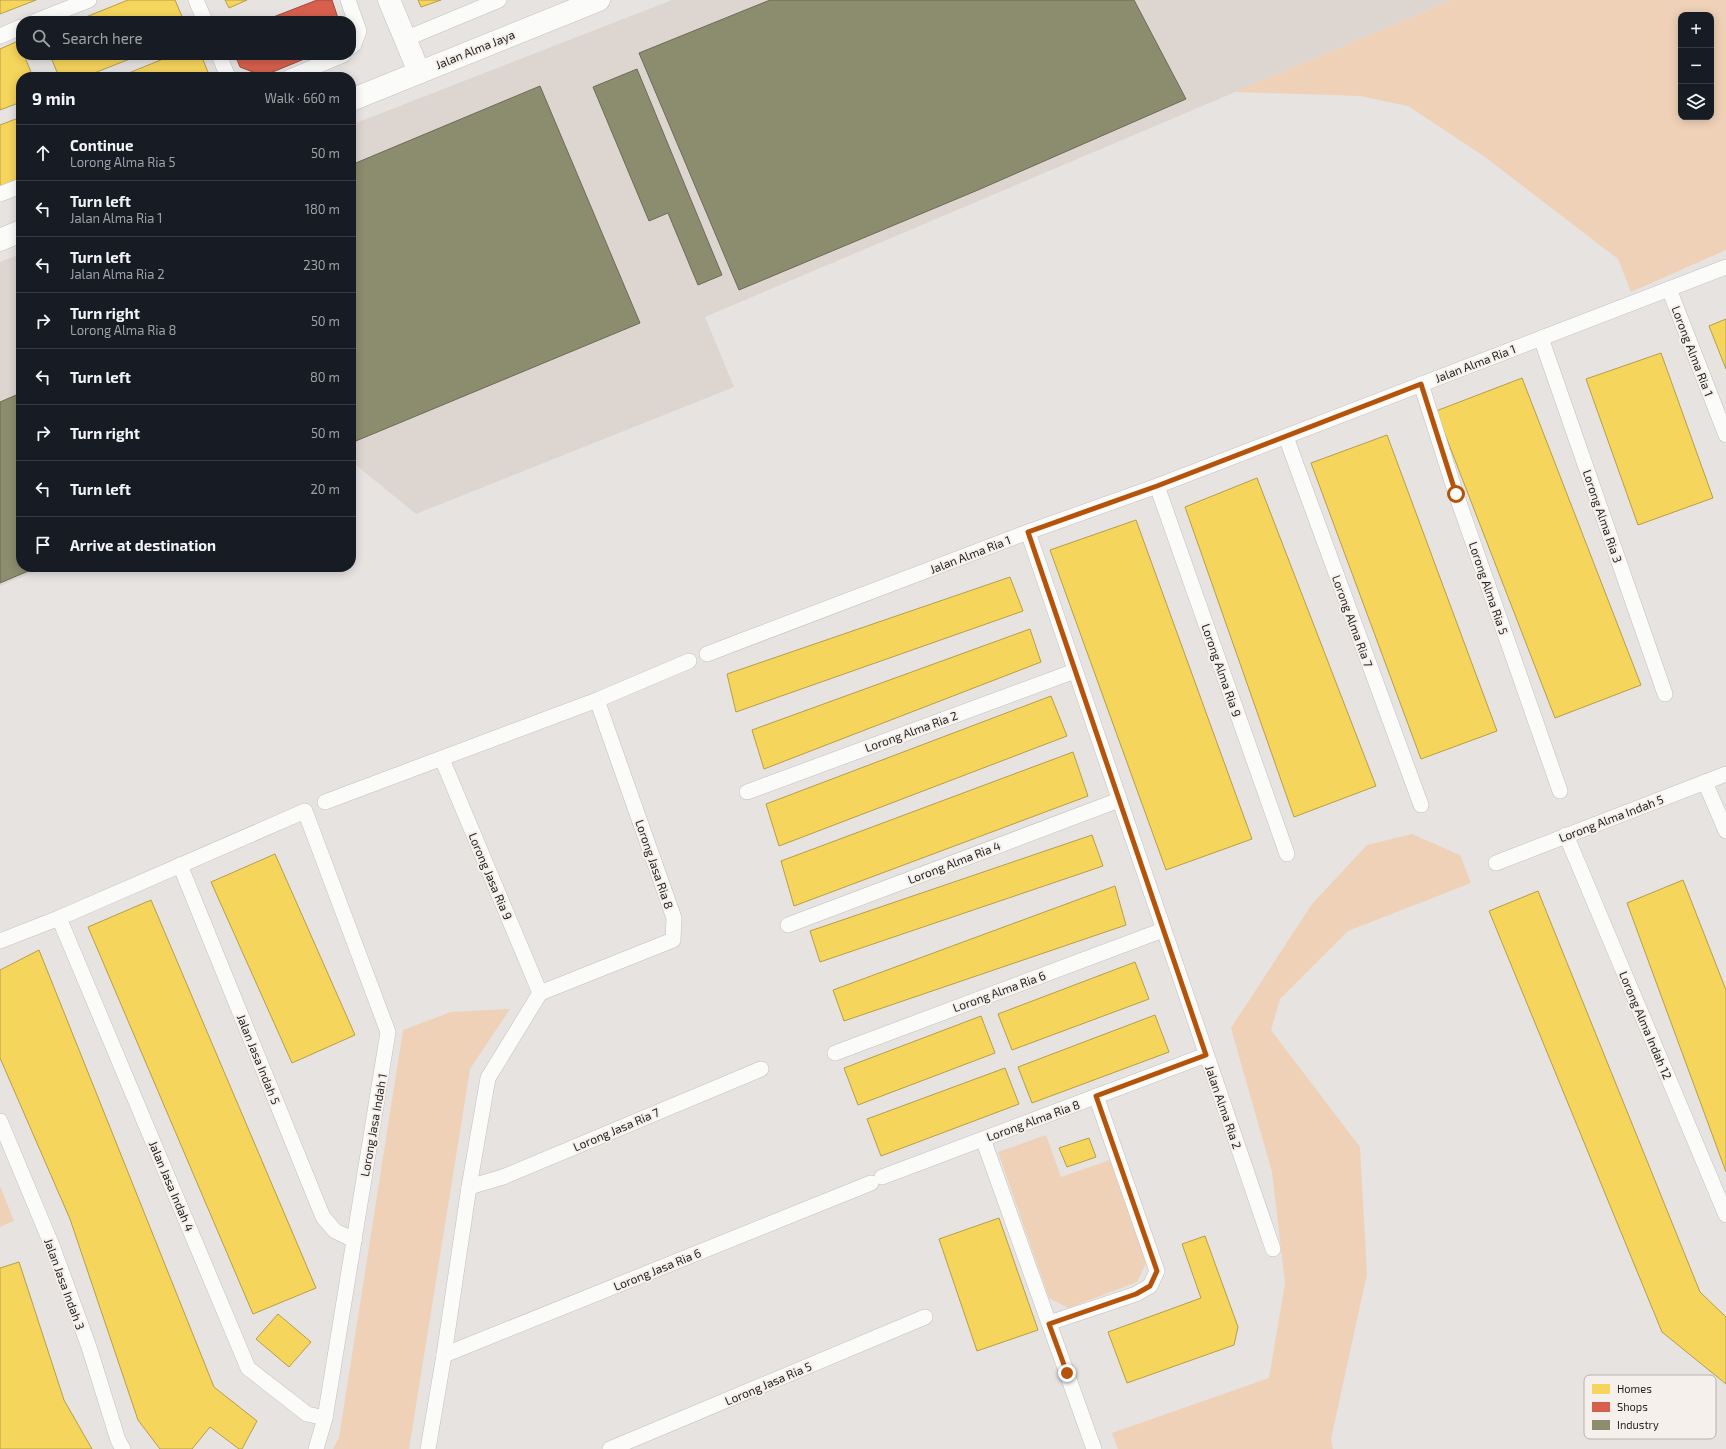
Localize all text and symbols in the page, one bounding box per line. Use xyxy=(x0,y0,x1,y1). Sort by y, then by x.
map controls xyxy=(1678,12,1714,120)
button: + xyxy=(1678,12,1714,48)
search box xyxy=(16,16,356,60)
icon: search xyxy=(30,27,52,49)
street label: Jalan Alma Jaya xyxy=(433,27,517,71)
text: Search here xyxy=(62,29,143,47)
button: − xyxy=(1678,48,1714,84)
button: layers xyxy=(1678,84,1714,120)
text: 9 min xyxy=(32,88,76,108)
text: Walk · 660 m xyxy=(264,90,340,106)
text: Continue xyxy=(70,136,133,154)
icon: ahead xyxy=(32,142,54,164)
text: 50 m xyxy=(311,145,340,161)
text: Lorong Alma Ria 5 xyxy=(70,154,176,170)
text: Turn left xyxy=(70,192,131,210)
icon: left xyxy=(32,198,54,220)
text: 180 m xyxy=(305,201,340,217)
text: Jalan Alma Ria 1 xyxy=(70,210,163,226)
text: Turn left xyxy=(70,248,131,266)
icon: left xyxy=(32,254,54,276)
text: 230 m xyxy=(303,257,340,273)
text: Jalan Alma Ria 2 xyxy=(70,266,165,282)
text: Turn right xyxy=(70,304,140,322)
street label: Lorong Alma Ria 1 xyxy=(1669,304,1717,398)
icon: right xyxy=(32,310,54,332)
text: 50 m xyxy=(311,313,340,329)
text: Lorong Alma Ria 8 xyxy=(70,322,176,338)
street label: Jalan Alma Ria 1 xyxy=(1433,341,1517,385)
icon: left xyxy=(32,366,54,388)
text: Turn left xyxy=(70,368,131,386)
text: 80 m xyxy=(310,369,340,385)
icon: right xyxy=(32,422,54,444)
text: Turn right xyxy=(70,424,140,442)
text: 50 m xyxy=(311,425,340,441)
street label: Lorong Alma Ria 3 xyxy=(1580,468,1626,564)
icon: left xyxy=(32,478,54,500)
text: Turn left xyxy=(70,480,131,498)
text: 20 m xyxy=(311,481,340,497)
route start xyxy=(1447,485,1465,503)
street label: Jalan Alma Ria 1 xyxy=(928,532,1012,576)
icon: arrive xyxy=(32,534,54,556)
text: Arrive at destination xyxy=(70,536,216,554)
street label: Lorong Alma Ria 5 xyxy=(1467,540,1511,636)
street label: Lorong Alma Ria 7 xyxy=(1330,573,1376,669)
street label: Lorong Alma Ria 9 xyxy=(1199,621,1245,719)
street label: Lorong Alma Ria 2 xyxy=(863,708,960,754)
street label: Lorong Alma Indah 5 xyxy=(1557,792,1665,844)
street label: Lorong Jasa Ria 8 xyxy=(633,818,677,910)
street label: Lorong Jasa Ria 9 xyxy=(466,830,516,922)
street label: Lorong Alma Ria 4 xyxy=(906,838,1002,886)
street label: Lorong Alma Ria 6 xyxy=(951,968,1047,1014)
street label: Lorong Alma Indah 12 xyxy=(1617,969,1675,1081)
street label: Jalan Jasa Indah 5 xyxy=(235,1012,283,1106)
street label: Jalan Alma Ria 2 xyxy=(1203,1063,1245,1151)
street label: Lorong Jasa Indah 1 xyxy=(357,1072,389,1178)
street label: Lorong Alma Ria 8 xyxy=(984,1097,1082,1143)
street label: Lorong Jasa Ria 7 xyxy=(571,1105,661,1153)
street label: Jalan Jasa Indah 4 xyxy=(147,1139,197,1233)
street label: Jalan Jasa Indah 3 xyxy=(42,1236,88,1332)
street label: Lorong Jasa Ria 6 xyxy=(611,1245,703,1293)
street label: Lorong Jasa Ria 5 xyxy=(723,1358,813,1408)
route end xyxy=(1058,1364,1076,1382)
legend xyxy=(1584,1375,1716,1439)
text: Homes xyxy=(1617,1382,1652,1395)
text: Shops xyxy=(1617,1400,1648,1413)
text: Industry xyxy=(1617,1418,1659,1431)

